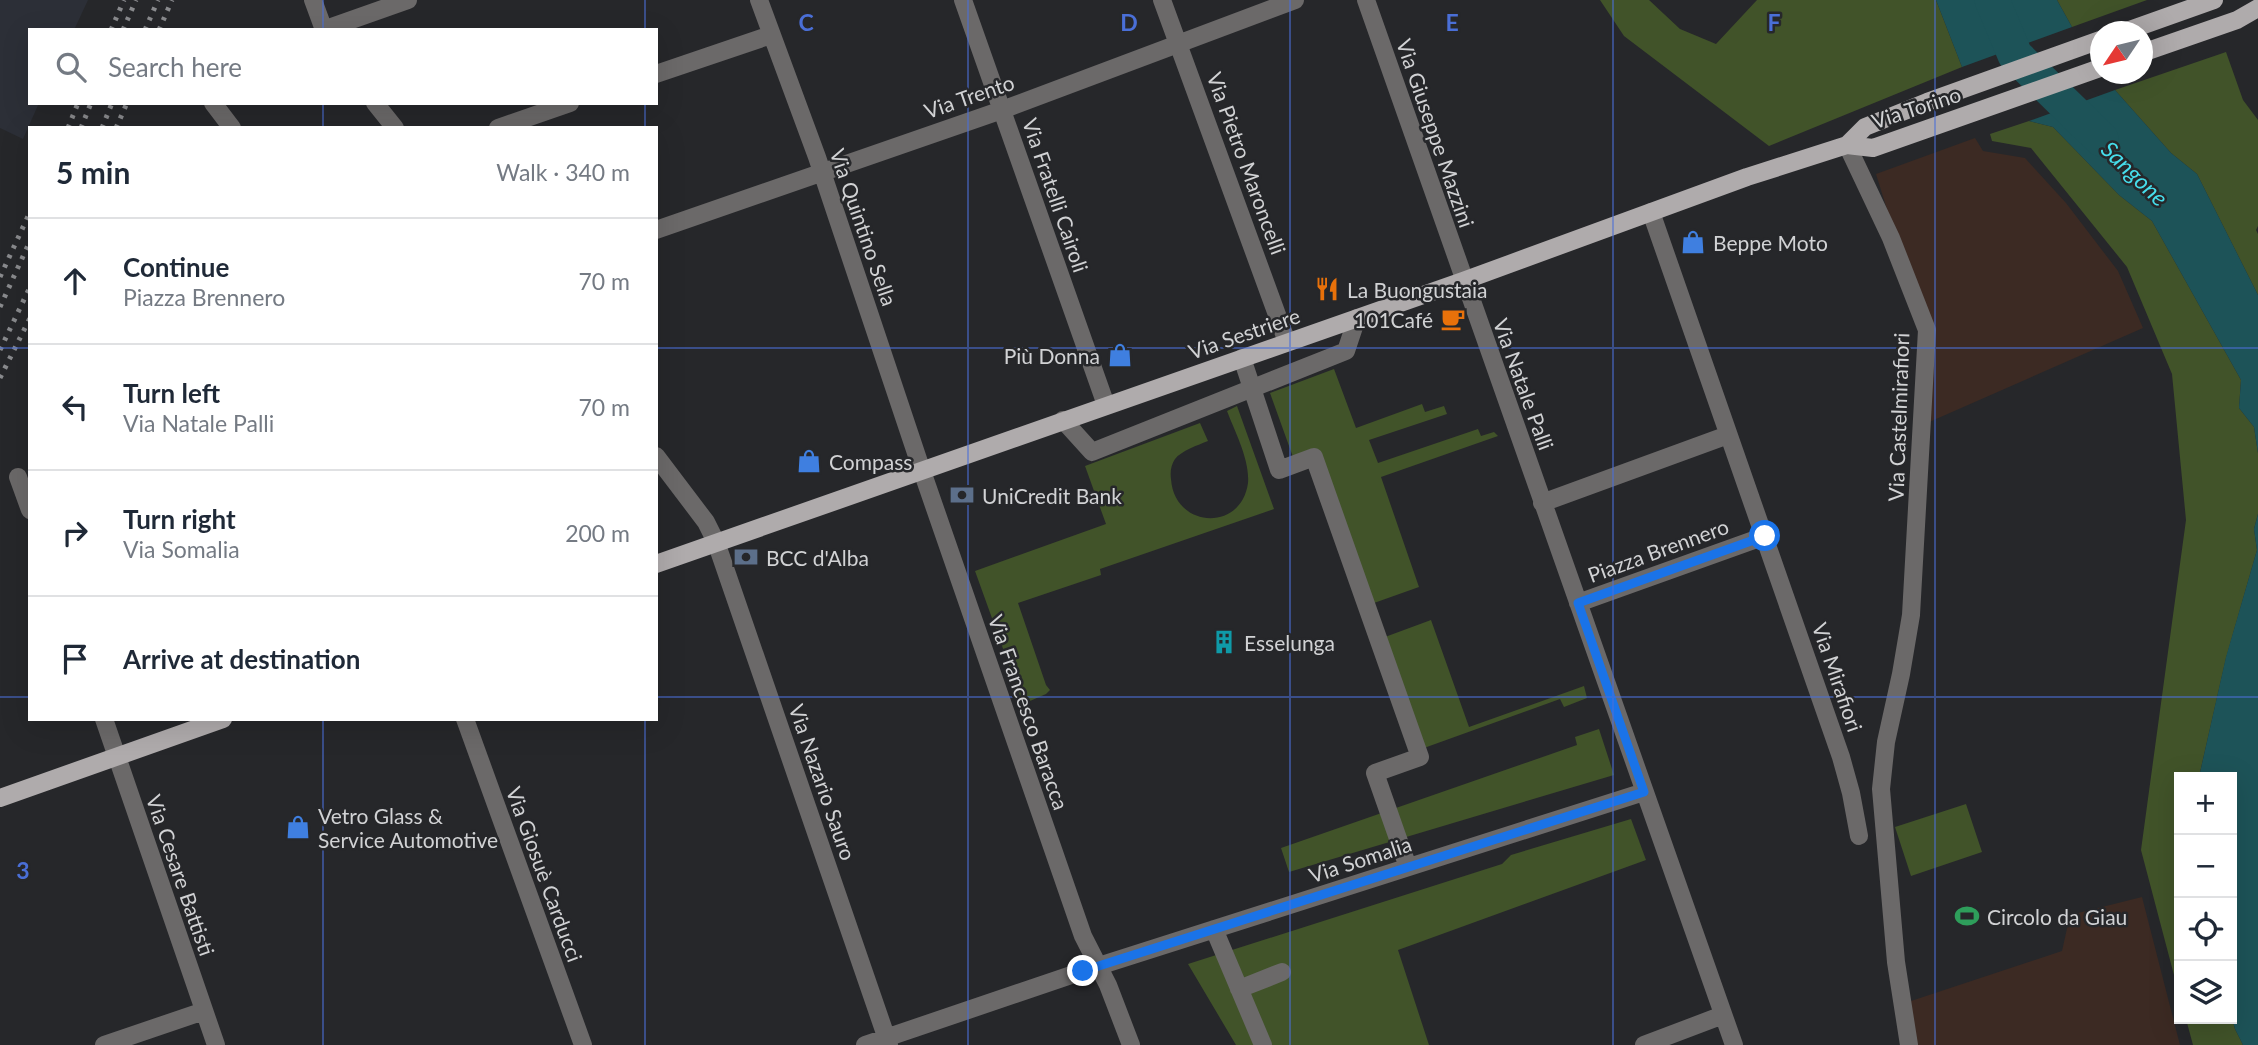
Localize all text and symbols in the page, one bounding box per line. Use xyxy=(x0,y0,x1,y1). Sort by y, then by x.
text: C xyxy=(798,8,814,36)
text: D xyxy=(1120,8,1138,36)
text: E xyxy=(1445,8,1459,36)
text: F xyxy=(1767,8,1781,36)
north arrow xyxy=(2090,21,2153,84)
search box xyxy=(28,28,658,105)
street label: Via Giuseppe Mazzini xyxy=(1392,35,1480,231)
icon: search xyxy=(52,48,90,86)
text: Search here xyxy=(108,51,242,83)
street label: Via Pietro Maroncelli xyxy=(1202,68,1292,258)
street label: Via Trento xyxy=(921,69,1017,123)
street label: Via Torino xyxy=(1868,81,1964,133)
street label: Via Fratelli Cairoli xyxy=(1018,115,1094,275)
water label: Sangone xyxy=(2096,135,2174,211)
street label: Via Quintino Sella xyxy=(825,145,903,309)
text: 5 min xyxy=(56,154,130,190)
text: Walk · 340 m xyxy=(496,158,630,186)
shop icon: Beppe Moto xyxy=(1679,228,1707,256)
place label: Beppe Moto xyxy=(1713,230,1828,255)
text: Continue xyxy=(123,251,229,283)
icon: ahead xyxy=(56,262,94,300)
text: 70 m xyxy=(579,267,630,295)
restaurant icon: La Buongustaia xyxy=(1313,275,1341,303)
place label: La Buongustaia xyxy=(1347,277,1487,302)
text: Piazza Brennero xyxy=(123,283,285,311)
street label: Via Sestriere xyxy=(1185,302,1303,364)
cafe icon: 101Café xyxy=(1439,305,1467,333)
place label: 101Café xyxy=(1354,307,1433,332)
street label: Via Natale Palli xyxy=(1489,315,1559,453)
street label: Via Castelmirafiori xyxy=(1883,332,1913,502)
shop icon: Più Donna xyxy=(1106,341,1134,369)
place label: Più Donna xyxy=(1004,343,1100,368)
text: Turn left xyxy=(123,377,220,409)
icon: left xyxy=(56,388,94,426)
text: 70 m xyxy=(579,393,630,421)
text: Via Natale Palli xyxy=(123,409,274,437)
shop icon: Compass xyxy=(795,447,823,475)
place label: Compass xyxy=(829,449,912,474)
bank icon: UniCredit Bank xyxy=(948,481,976,509)
place label: UniCredit Bank xyxy=(982,483,1122,508)
text: Turn right xyxy=(123,503,236,535)
street label: Piazza Brennero xyxy=(1584,513,1732,587)
icon: right xyxy=(56,514,94,552)
text: 200 m xyxy=(565,519,630,547)
route start xyxy=(1749,520,1780,551)
text: Via Somalia xyxy=(123,535,240,563)
bank icon: BCC d'Alba xyxy=(732,543,760,571)
place label: BCC d'Alba xyxy=(766,545,869,570)
street label: Via Francesco Baracca xyxy=(984,611,1074,813)
street label: Via Mirafiori xyxy=(1808,619,1868,735)
building icon: Esselunga xyxy=(1210,628,1238,656)
place label: Esselunga xyxy=(1244,630,1335,655)
icon: arrive xyxy=(56,640,94,678)
text: Arrive at destination xyxy=(123,643,360,675)
street label: Via Nazario Sauro xyxy=(785,701,861,864)
map controls xyxy=(2174,772,2237,1024)
button: + xyxy=(2174,772,2237,835)
street label: Via Giosuè Carducci xyxy=(502,783,588,965)
street label: Via Cesare Battisti xyxy=(142,791,220,959)
place label: Vetro Glass & Service Automotive xyxy=(318,803,498,852)
shop icon: Vetro Glass & Service Automotive xyxy=(284,813,312,841)
street label: Via Somalia xyxy=(1306,831,1414,887)
button: − xyxy=(2174,835,2237,898)
text: 3 xyxy=(16,856,30,884)
button: locate xyxy=(2174,898,2237,961)
sports icon: Circolo da Giau xyxy=(1953,902,1981,930)
place label: Circolo da Giau xyxy=(1987,904,2127,929)
route end xyxy=(1067,955,1098,986)
button: layers xyxy=(2174,961,2237,1024)

